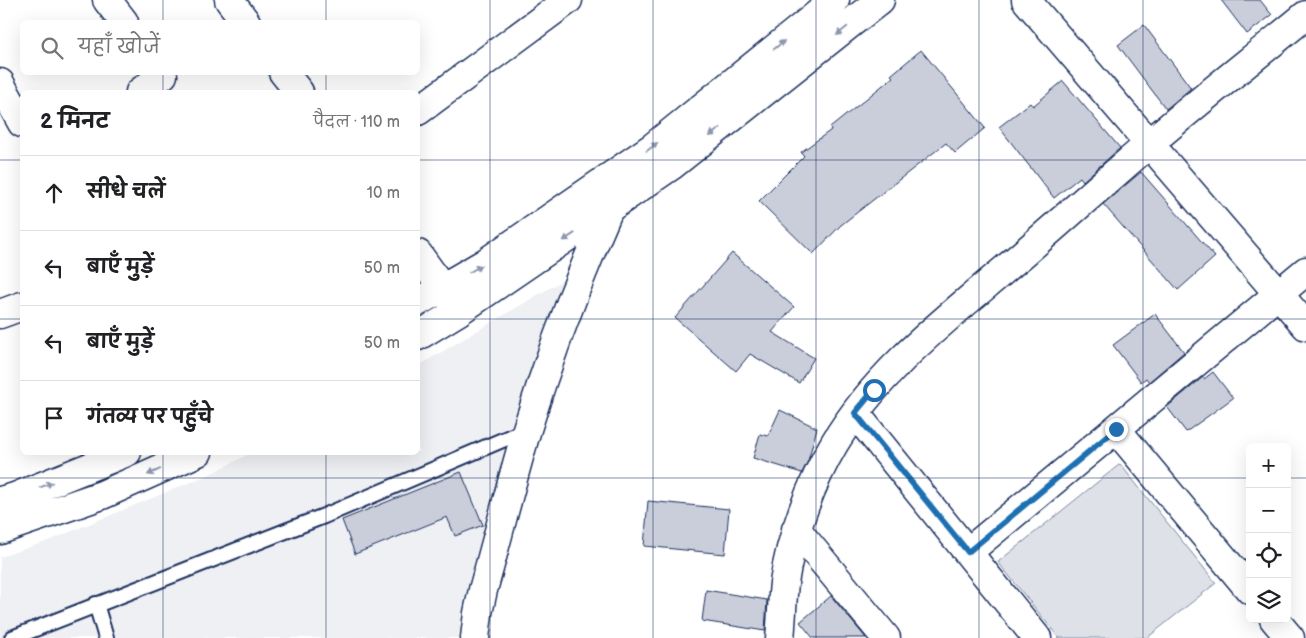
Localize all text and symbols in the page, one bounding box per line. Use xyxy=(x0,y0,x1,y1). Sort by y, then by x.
search box xyxy=(20,20,420,75)
one-way arrow xyxy=(836,26,849,37)
icon: search xyxy=(38,34,66,62)
text: यहाँ खोजें xyxy=(78,36,160,59)
one-way arrow xyxy=(772,40,785,51)
text: 2 मिनट xyxy=(40,109,109,134)
text: पैदल · 110 m xyxy=(313,113,400,132)
one-way arrow xyxy=(709,126,722,137)
one-way arrow xyxy=(645,142,659,152)
icon: ahead xyxy=(40,179,68,207)
text: सीधे चलें xyxy=(87,181,165,204)
text: 10 m xyxy=(367,184,400,203)
one-way arrow xyxy=(562,232,575,241)
icon: left xyxy=(40,254,68,282)
text: बाएँ मुड़ें xyxy=(87,256,154,279)
text: 50 m xyxy=(364,259,400,278)
one-way arrow xyxy=(468,264,482,273)
icon: left xyxy=(40,329,68,357)
text: बाएँ मुड़ें xyxy=(87,331,154,354)
text: 50 m xyxy=(364,334,400,353)
route start xyxy=(863,379,886,402)
icon: arrive xyxy=(40,404,68,432)
text: गंतव्य पर पहुँचे xyxy=(87,406,213,429)
route end xyxy=(1105,418,1128,441)
map controls xyxy=(1246,443,1291,623)
button: + xyxy=(1246,443,1291,488)
one-way arrow xyxy=(147,469,161,477)
one-way arrow xyxy=(39,481,54,489)
button: − xyxy=(1246,488,1291,533)
button: locate xyxy=(1246,533,1291,578)
button: layers xyxy=(1246,578,1291,623)

